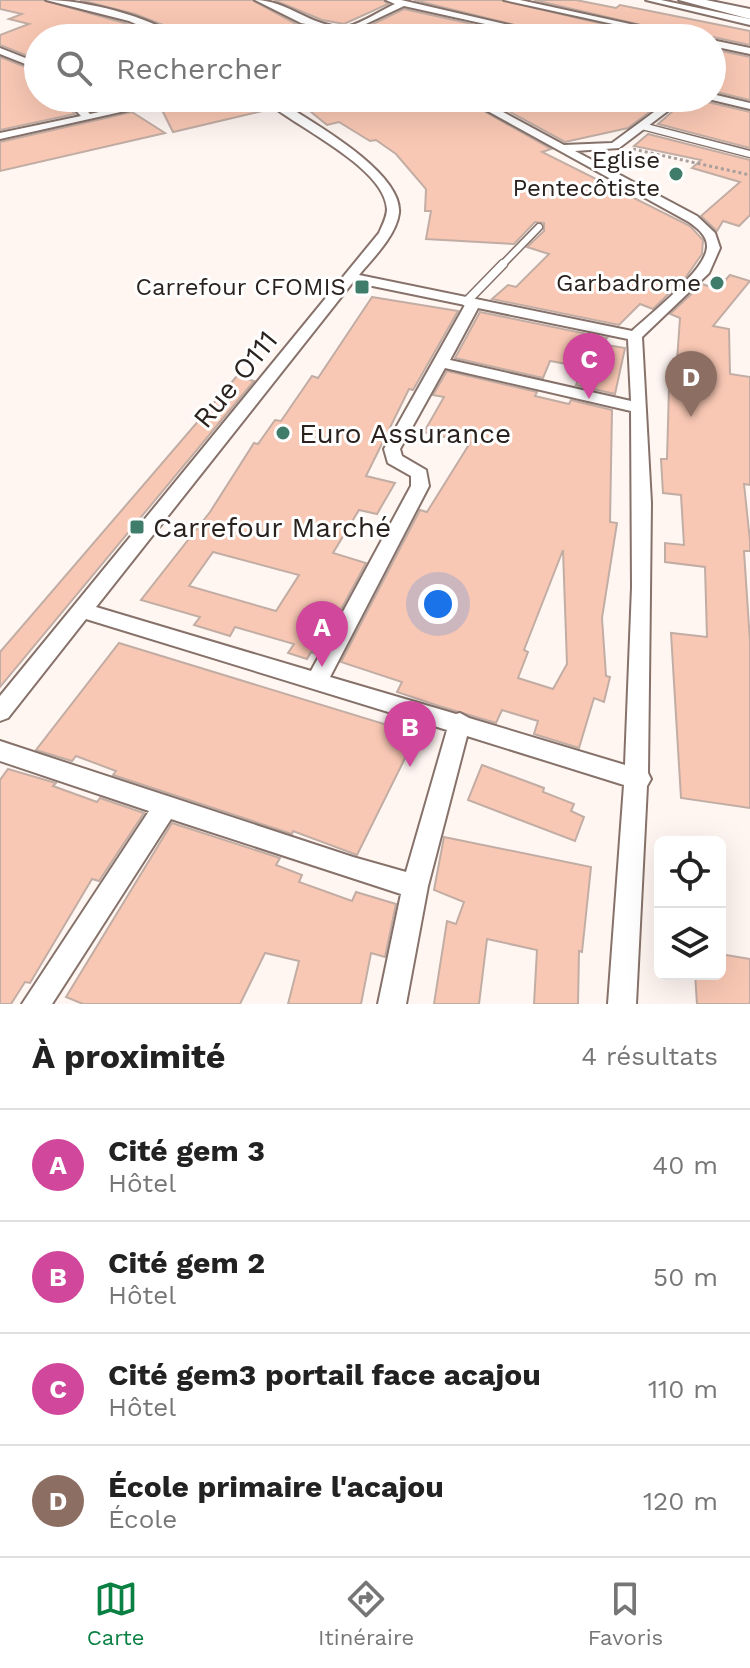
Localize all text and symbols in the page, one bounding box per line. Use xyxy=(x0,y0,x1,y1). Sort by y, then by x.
search box xyxy=(24,24,726,112)
icon: search xyxy=(52,46,96,90)
text: Rechercher xyxy=(116,51,282,86)
place label: Eglise Pentecôtiste xyxy=(513,146,660,202)
marker: Eglise Pentecôtiste xyxy=(667,165,685,183)
place label: Garbadrome xyxy=(556,269,701,297)
place label: Carrefour CFOMIS xyxy=(136,273,346,301)
marker: Garbadrome xyxy=(708,274,726,292)
marker: Carrefour CFOMIS xyxy=(353,278,371,296)
street label: Rue O111 xyxy=(186,324,284,434)
pin: C xyxy=(563,333,615,399)
pin: D xyxy=(665,351,717,417)
place label: Euro Assurance xyxy=(299,417,511,450)
marker: Euro Assurance xyxy=(274,424,292,442)
place label: Carrefour Marché xyxy=(153,511,391,544)
marker: Carrefour Marché xyxy=(128,518,146,536)
your location xyxy=(418,584,458,624)
pin: A xyxy=(296,601,348,667)
pin: B xyxy=(384,701,436,767)
map controls xyxy=(654,836,726,980)
button: locate xyxy=(654,836,726,908)
button: layers xyxy=(654,908,726,980)
text: À proximité xyxy=(32,1036,226,1076)
text: 4 résultats xyxy=(581,1041,718,1071)
text: Cité gem 3 xyxy=(108,1133,265,1168)
text: A xyxy=(49,1150,67,1180)
text: 40 m xyxy=(652,1150,718,1180)
text: Hôtel xyxy=(108,1168,176,1198)
text: Cité gem 2 xyxy=(108,1245,265,1280)
text: B xyxy=(49,1262,67,1292)
text: 50 m xyxy=(653,1262,718,1292)
text: Hôtel xyxy=(108,1280,176,1310)
text: Cité gem3 portail face acajou xyxy=(108,1357,541,1392)
text: C xyxy=(49,1374,67,1404)
text: 110 m xyxy=(648,1374,718,1404)
text: Hôtel xyxy=(108,1392,176,1422)
text: École primaire l'acajou xyxy=(108,1469,444,1504)
text: D xyxy=(49,1486,67,1516)
text: 120 m xyxy=(643,1486,718,1516)
text: École xyxy=(108,1504,177,1534)
tab: Carte xyxy=(87,1577,145,1650)
tab: Itinéraire xyxy=(318,1577,414,1650)
tab: Favoris xyxy=(588,1577,663,1650)

